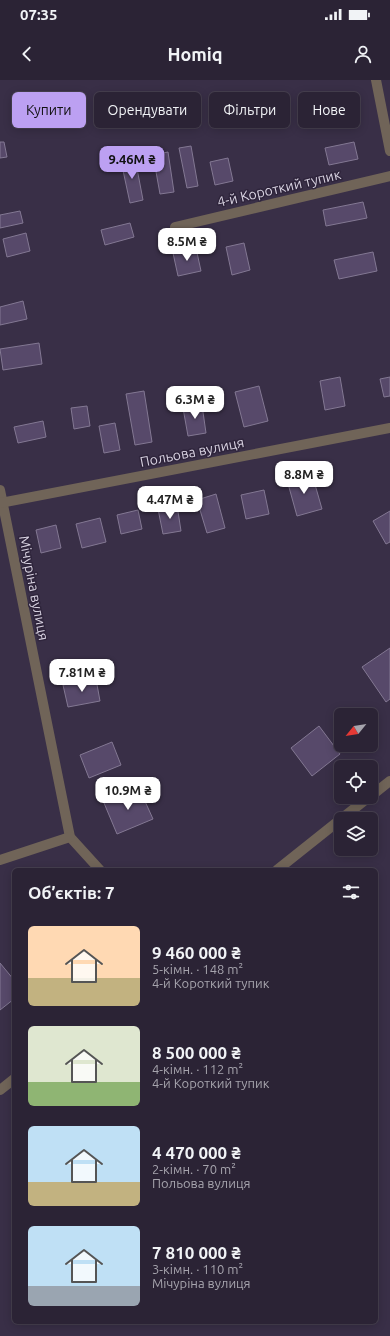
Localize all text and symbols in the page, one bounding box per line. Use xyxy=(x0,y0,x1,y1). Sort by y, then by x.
text: 07:35 xyxy=(20,6,58,23)
icon: back xyxy=(16,43,38,65)
icon: person xyxy=(352,43,374,65)
text: Homiq xyxy=(167,44,223,64)
chip: Купити xyxy=(12,92,86,128)
chip: Орендувати xyxy=(94,92,201,128)
chip: Фільтри xyxy=(209,92,290,128)
chip: Нове xyxy=(298,92,360,128)
pin: 9.46M ₴ xyxy=(95,146,169,180)
text: 9.46M ₴ xyxy=(108,152,156,166)
street label: 4-й Короткий тупик xyxy=(216,166,342,210)
pin: 8.5M ₴ xyxy=(154,228,220,262)
text: 8.5M ₴ xyxy=(167,234,207,248)
pin: 6.3M ₴ xyxy=(162,386,228,420)
text: 6.3M ₴ xyxy=(175,392,215,406)
street label: Польова вулиця xyxy=(138,434,246,470)
pin: 8.8M ₴ xyxy=(271,461,337,495)
text: 8.8M ₴ xyxy=(284,467,324,481)
pin: 4.47M ₴ xyxy=(133,486,207,520)
text: 4.47M ₴ xyxy=(146,492,194,506)
street label: Мічуріна вулиця xyxy=(16,534,52,642)
pin: 7.81M ₴ xyxy=(45,659,119,693)
text: 7.81M ₴ xyxy=(58,665,106,679)
north arrow xyxy=(334,708,378,752)
map controls xyxy=(334,708,378,856)
button: locate xyxy=(334,760,378,804)
pin: 10.9M ₴ xyxy=(91,777,165,811)
text: 10.9M ₴ xyxy=(104,783,152,797)
button: layers xyxy=(334,812,378,856)
icon: filters xyxy=(340,881,362,903)
text: Об’єктів: 7 xyxy=(28,883,115,902)
icon: home xyxy=(60,942,108,990)
text: 9 460 000 ₴ xyxy=(152,943,241,962)
text: 5-кімн. · 148 m² xyxy=(152,962,243,976)
text: 4-й Короткий тупик xyxy=(152,976,269,990)
icon: home xyxy=(60,1042,108,1090)
text: 8 500 000 ₴ xyxy=(152,1043,241,1062)
text: 4-кімн. · 112 m² xyxy=(152,1062,243,1076)
text: 4-й Короткий тупик xyxy=(152,1076,269,1090)
icon: home xyxy=(60,1142,108,1190)
text: 4 470 000 ₴ xyxy=(152,1143,241,1162)
text: 2-кімн. · 70 m² xyxy=(152,1162,236,1176)
text: Польова вулиця xyxy=(152,1176,250,1190)
icon: home xyxy=(60,1242,108,1290)
text: 7 810 000 ₴ xyxy=(152,1243,241,1262)
text: 3-кімн. · 110 m² xyxy=(152,1262,243,1276)
text: Мічуріна вулиця xyxy=(152,1276,251,1290)

